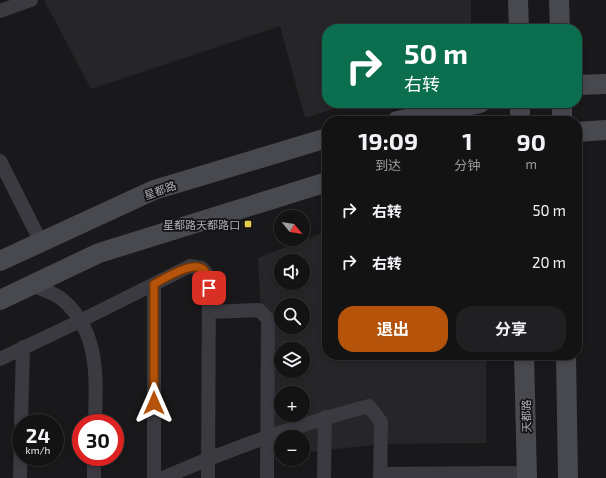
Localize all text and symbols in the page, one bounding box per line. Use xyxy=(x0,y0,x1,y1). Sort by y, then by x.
text: 50 m xyxy=(404,36,468,70)
icon: right xyxy=(338,40,390,92)
text: 右转 xyxy=(404,73,440,95)
text: 19:09 xyxy=(358,126,418,155)
text: 1 xyxy=(462,126,473,155)
text: 90 xyxy=(516,127,546,156)
text: m xyxy=(525,156,537,172)
text: 到达 xyxy=(375,157,401,173)
text: 分钟 xyxy=(454,157,480,173)
street label: 星都路 xyxy=(142,178,178,202)
icon: right xyxy=(338,199,360,221)
text: 50 m xyxy=(532,201,566,219)
text: 右转 xyxy=(372,202,402,220)
north arrow xyxy=(274,210,310,246)
map controls xyxy=(274,210,310,466)
place label: 星都路天都路口 xyxy=(163,218,240,231)
marker: 星都路天都路口 xyxy=(243,219,253,229)
icon: right xyxy=(338,251,360,273)
text: 20 m xyxy=(532,253,566,271)
button: sound xyxy=(274,254,310,290)
text: 右转 xyxy=(372,254,402,272)
pin xyxy=(192,271,226,305)
icon: arrive xyxy=(198,277,220,299)
button: search xyxy=(274,298,310,334)
button: 退出 xyxy=(338,306,448,352)
button: 分享 xyxy=(456,306,566,352)
button: layers xyxy=(274,342,310,378)
position arrow xyxy=(133,382,175,424)
button: + xyxy=(274,386,310,422)
street label: 天都路 xyxy=(519,399,533,433)
speed limit sign: 30 xyxy=(72,414,124,466)
text: 24 xyxy=(26,423,50,447)
button: − xyxy=(274,430,310,466)
text: km/h xyxy=(26,444,50,456)

